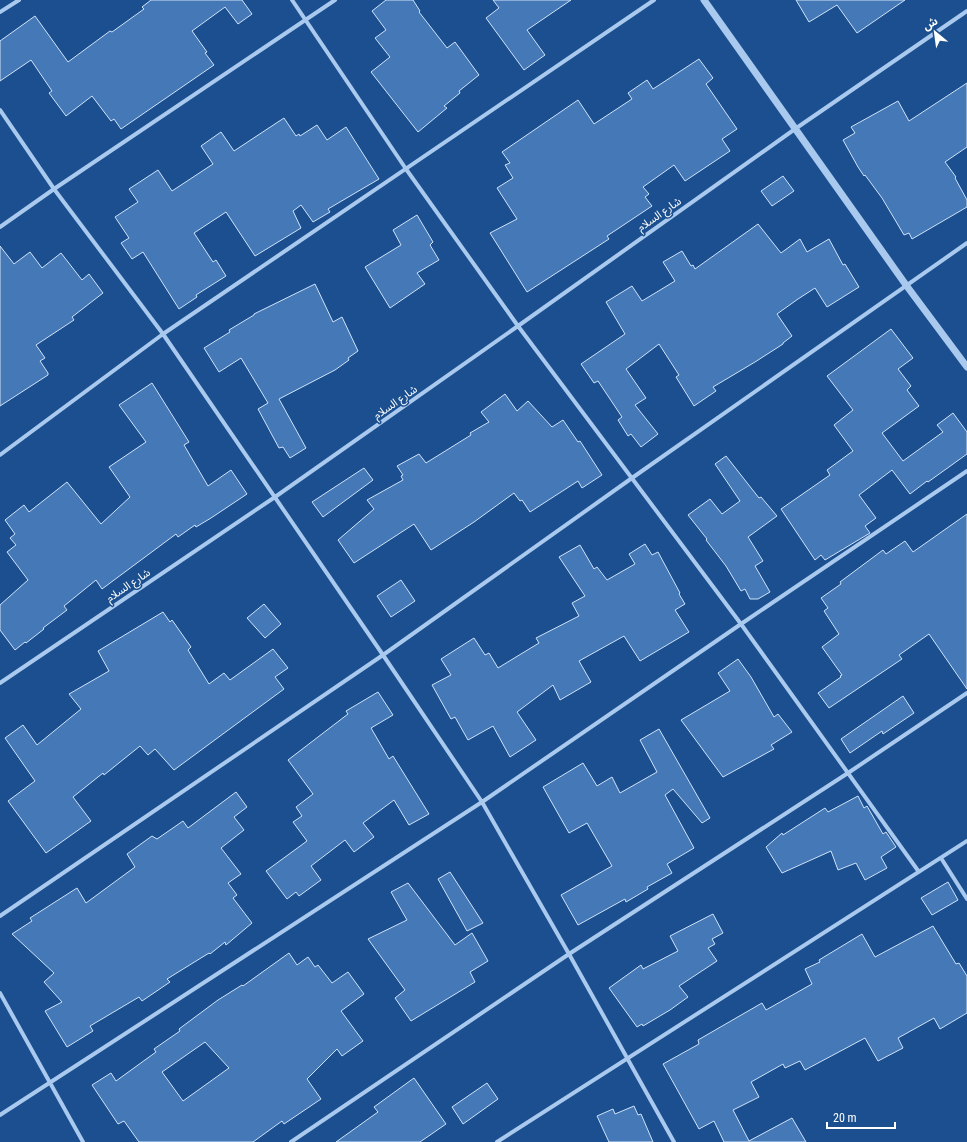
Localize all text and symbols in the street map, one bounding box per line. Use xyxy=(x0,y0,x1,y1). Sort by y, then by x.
north arrow xyxy=(915,12,955,52)
text: ش xyxy=(921,14,940,33)
street label: شارع السلام xyxy=(635,194,685,235)
street label: شارع السلام xyxy=(371,382,421,423)
street label: شارع السلام xyxy=(104,566,154,606)
scale bar xyxy=(827,1104,895,1130)
text: 20 m xyxy=(833,1111,857,1125)

